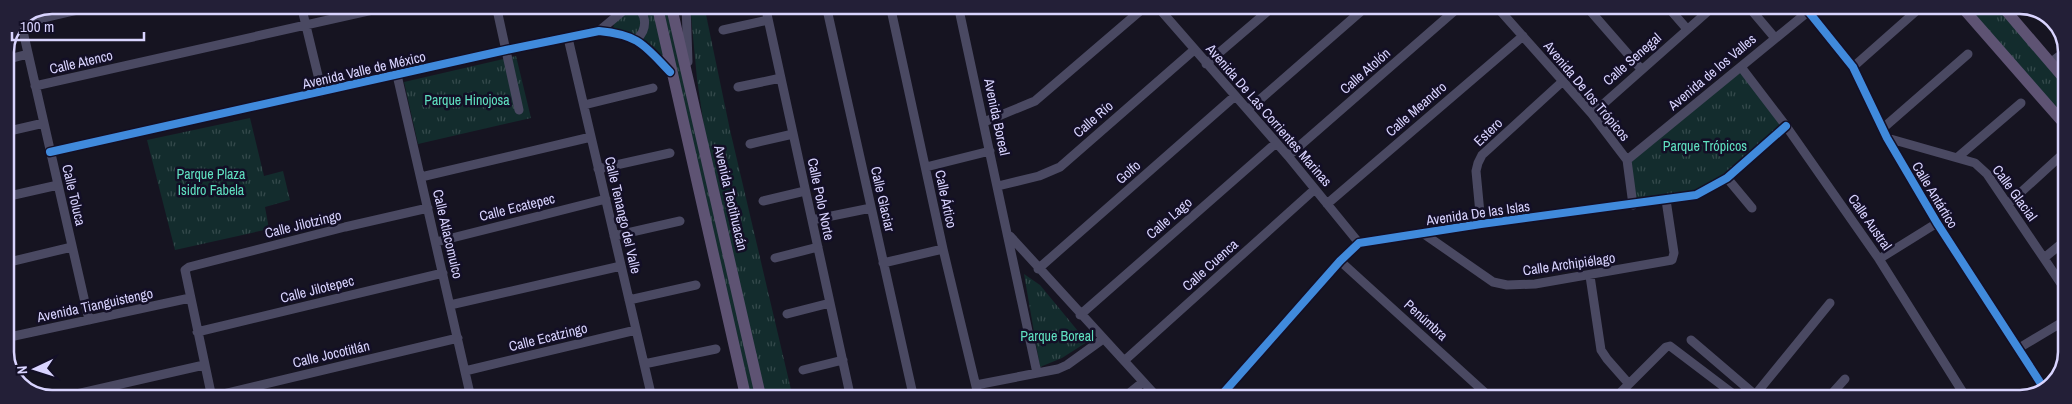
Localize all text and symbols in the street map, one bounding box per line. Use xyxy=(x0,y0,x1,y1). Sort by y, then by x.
scale bar xyxy=(12,10,145,42)
text: 100 m xyxy=(20,16,54,37)
street label: Calle Senegal xyxy=(1599,29,1665,89)
street label: Avenida de los Valles xyxy=(1664,30,1760,115)
street label: Avenida De los Trópicos xyxy=(1539,37,1634,145)
street label: Avenida De Las Corrientes Marinas xyxy=(1202,39,1336,190)
street label: Calle Atolón xyxy=(1336,44,1394,98)
street label: Calle Atenco xyxy=(48,46,114,78)
street label: Avenida Valle de México xyxy=(300,47,427,93)
street label: Avenida Boreal xyxy=(980,76,1014,157)
street label: Calle Meandro xyxy=(1382,78,1450,140)
park label: Parque Hinojosa xyxy=(424,91,510,109)
street label: Calle Río xyxy=(1069,97,1117,141)
street label: Estero xyxy=(1470,114,1506,150)
park label: Parque Trópicos xyxy=(1663,137,1747,155)
street label: Avenida Teotihuacán xyxy=(710,143,752,252)
street label: Calle Tenango del Valle xyxy=(601,155,645,275)
street label: Calle Polo Norte xyxy=(804,156,838,242)
street label: Golfo xyxy=(1112,156,1144,188)
street label: Calle Antártico xyxy=(1908,158,1962,232)
street label: Calle Glacial xyxy=(1989,161,2041,225)
street label: Calle Toluca xyxy=(58,163,90,228)
park label: Parque Plaza Isidro Fabela xyxy=(177,165,246,199)
street label: Calle Glaciar xyxy=(867,165,899,234)
street label: Calle Ártico xyxy=(931,168,961,230)
street label: Calle Atlacomulco xyxy=(429,188,467,280)
street label: Calle Ecatepec xyxy=(477,189,557,225)
street label: Calle Austral xyxy=(1844,190,1896,254)
street label: Calle Lago xyxy=(1142,193,1196,243)
street label: Avenida De las Islas xyxy=(1424,197,1531,229)
street label: Calle Jilotzingo xyxy=(263,206,343,242)
street label: Calle Cuenca xyxy=(1178,235,1242,295)
street label: Calle Archipiélago xyxy=(1522,249,1616,279)
street label: Calle Jilotepec xyxy=(278,271,356,307)
street label: Avenida Tianguistengo xyxy=(34,284,155,326)
street label: Penúmbra xyxy=(1400,296,1452,345)
street label: Calle Ecatzingo xyxy=(507,319,589,355)
park label: Parque Boreal xyxy=(1020,327,1094,345)
street label: Calle Jocotitlán xyxy=(291,336,371,372)
north arrow xyxy=(10,344,60,394)
text: N xyxy=(13,365,31,375)

